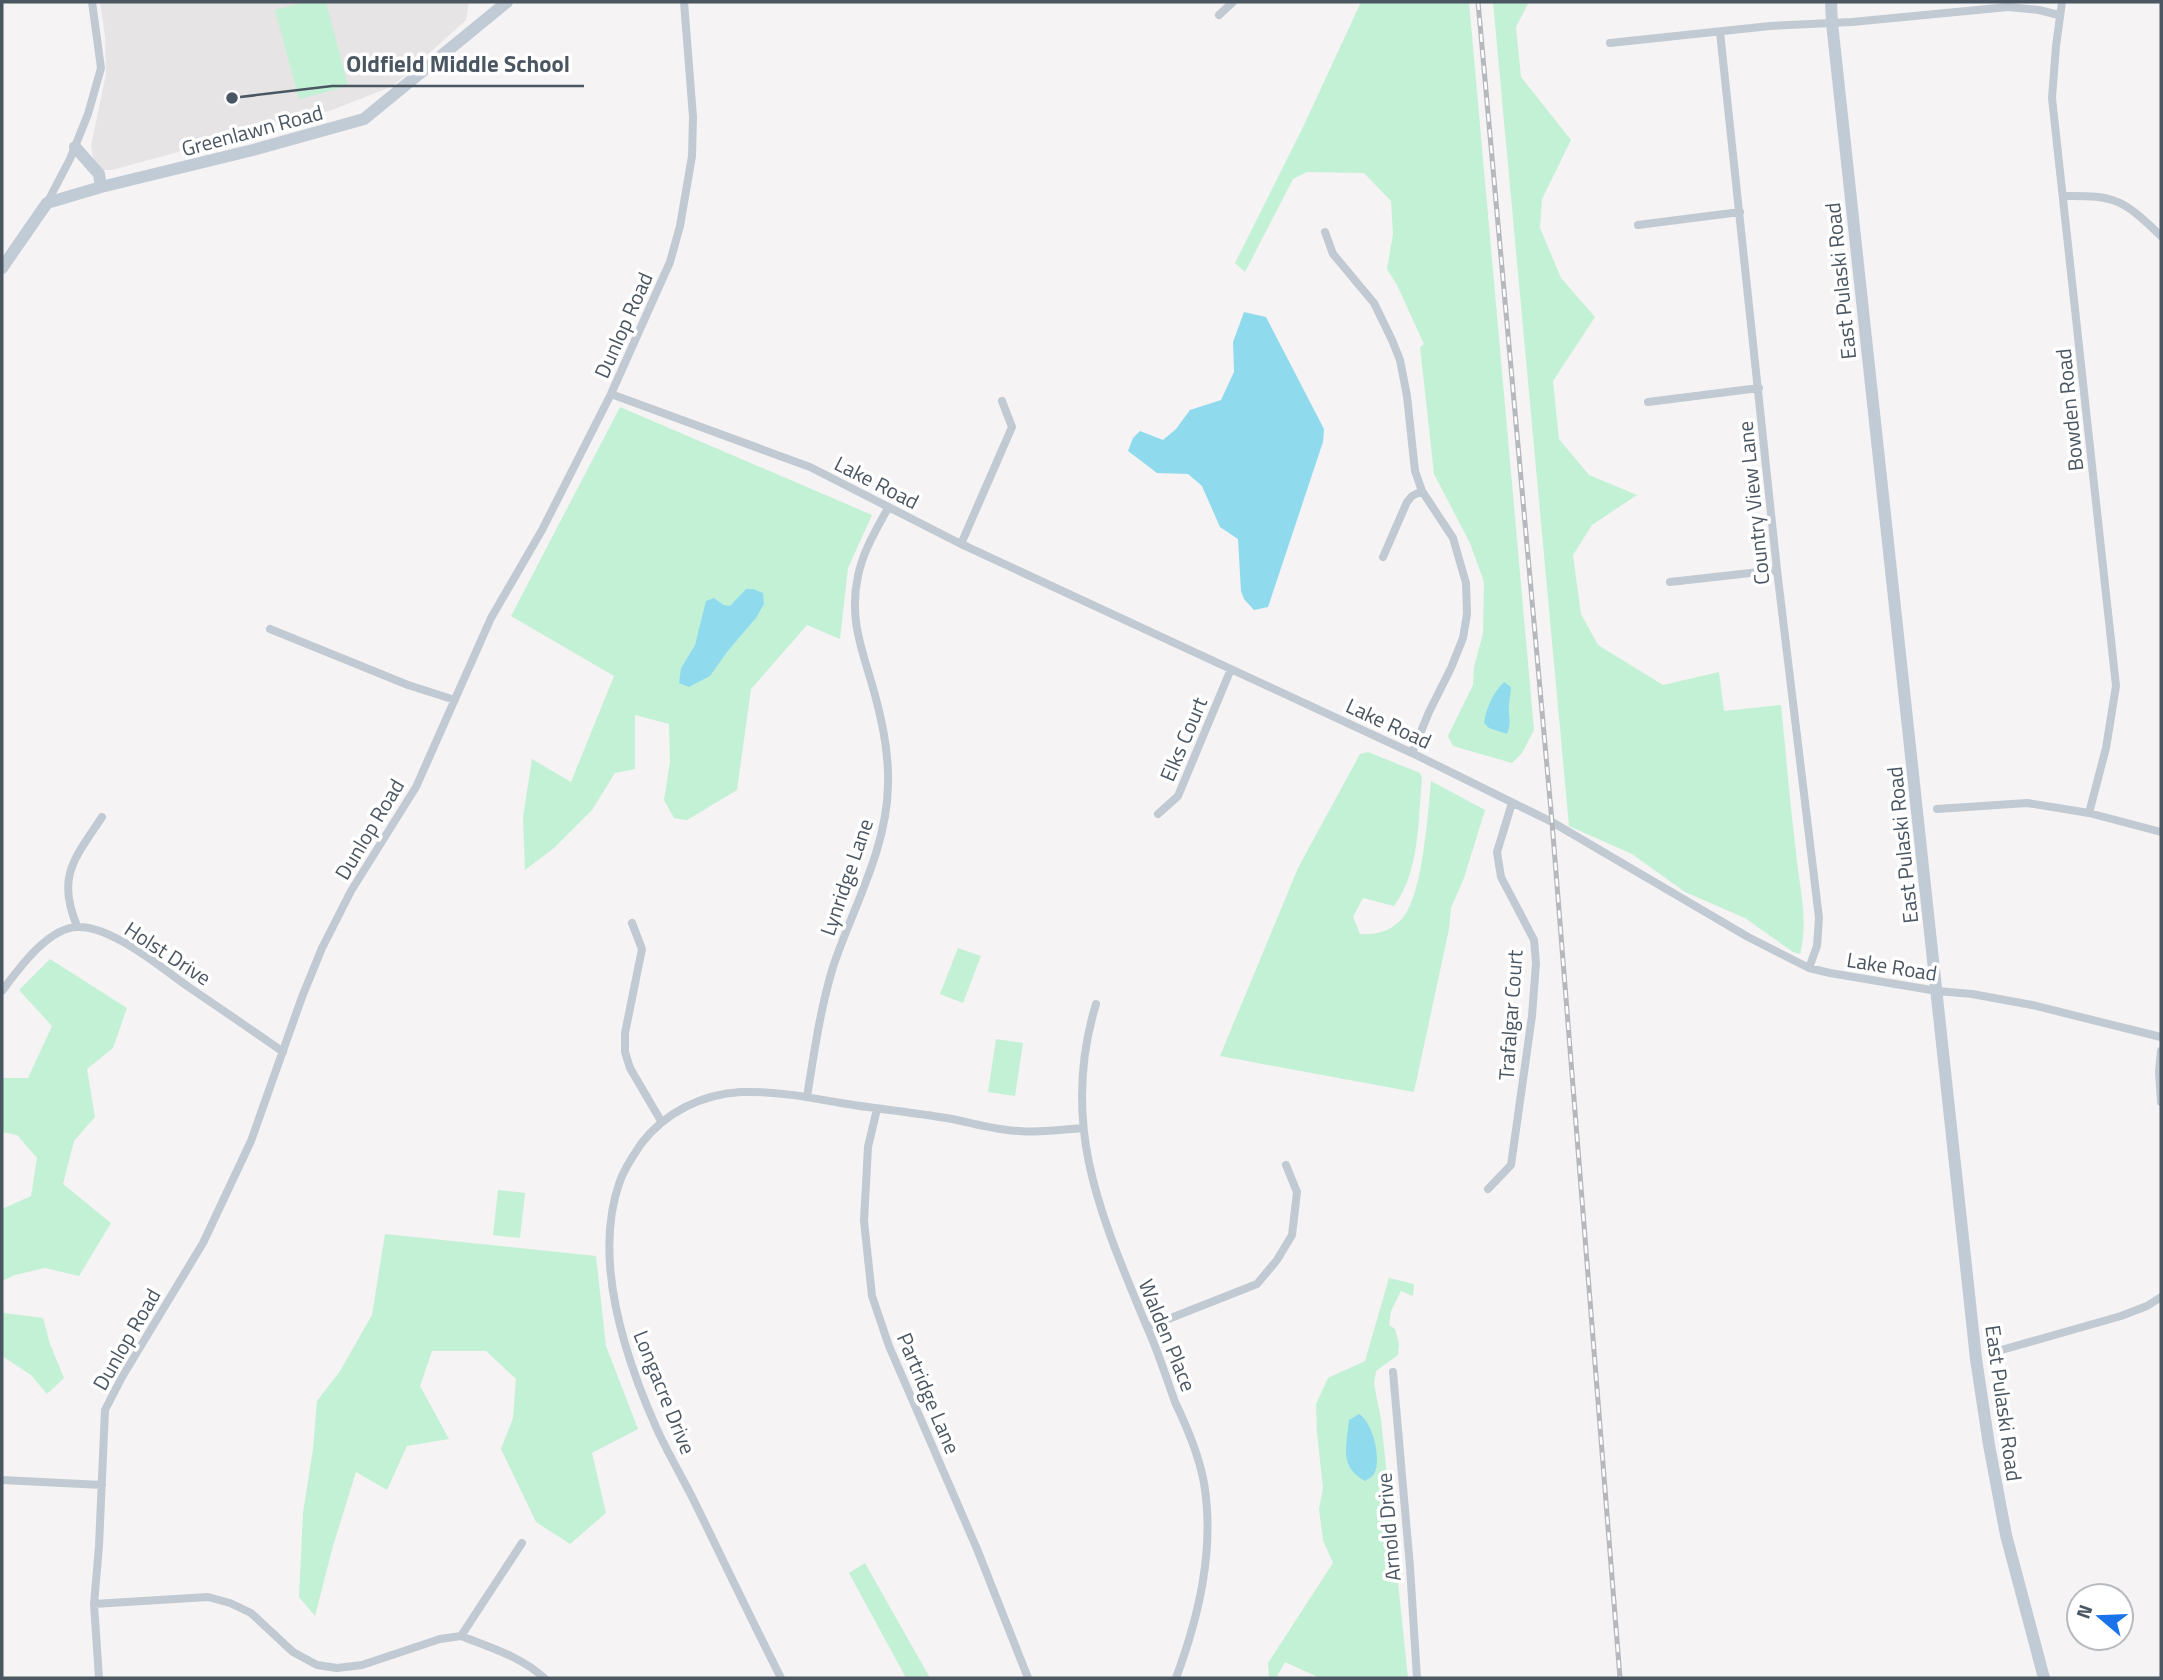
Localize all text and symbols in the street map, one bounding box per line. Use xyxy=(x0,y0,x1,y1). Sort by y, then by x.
callout: Oldfield Middle School xyxy=(332,42,584,86)
text: Oldfield Middle School xyxy=(346,46,570,81)
street label: Greenlawn Road xyxy=(178,96,326,164)
street label: East Pulaski Road xyxy=(1816,201,1864,361)
street label: Dunlop Road xyxy=(585,267,661,383)
street label: Bowden Road xyxy=(2047,347,2091,473)
street label: Country View Lane xyxy=(1728,420,1778,586)
street label: Lake Road xyxy=(829,447,925,517)
street label: Lake Road xyxy=(1341,689,1437,757)
street label: Elks Court xyxy=(1151,691,1215,786)
street label: East Pulaski Road xyxy=(1878,765,1926,925)
street label: Dunlop Road xyxy=(326,772,412,886)
street label: Lynridge Lane xyxy=(811,814,881,940)
street label: Holst Drive xyxy=(118,913,218,993)
street label: Lake Road xyxy=(1845,943,1939,989)
street label: Trafalgar Court xyxy=(1489,948,1531,1081)
street label: Walden Place xyxy=(1131,1274,1205,1396)
street label: Dunlop Road xyxy=(84,1282,168,1396)
street label: East Pulaski Road xyxy=(1977,1323,2031,1483)
street label: Longacre Drive xyxy=(626,1325,704,1459)
street label: Partridge Lane xyxy=(889,1327,969,1459)
street label: Arnold Drive xyxy=(1367,1471,1409,1583)
north arrow xyxy=(2065,1582,2135,1652)
text: N xyxy=(2068,1600,2099,1622)

